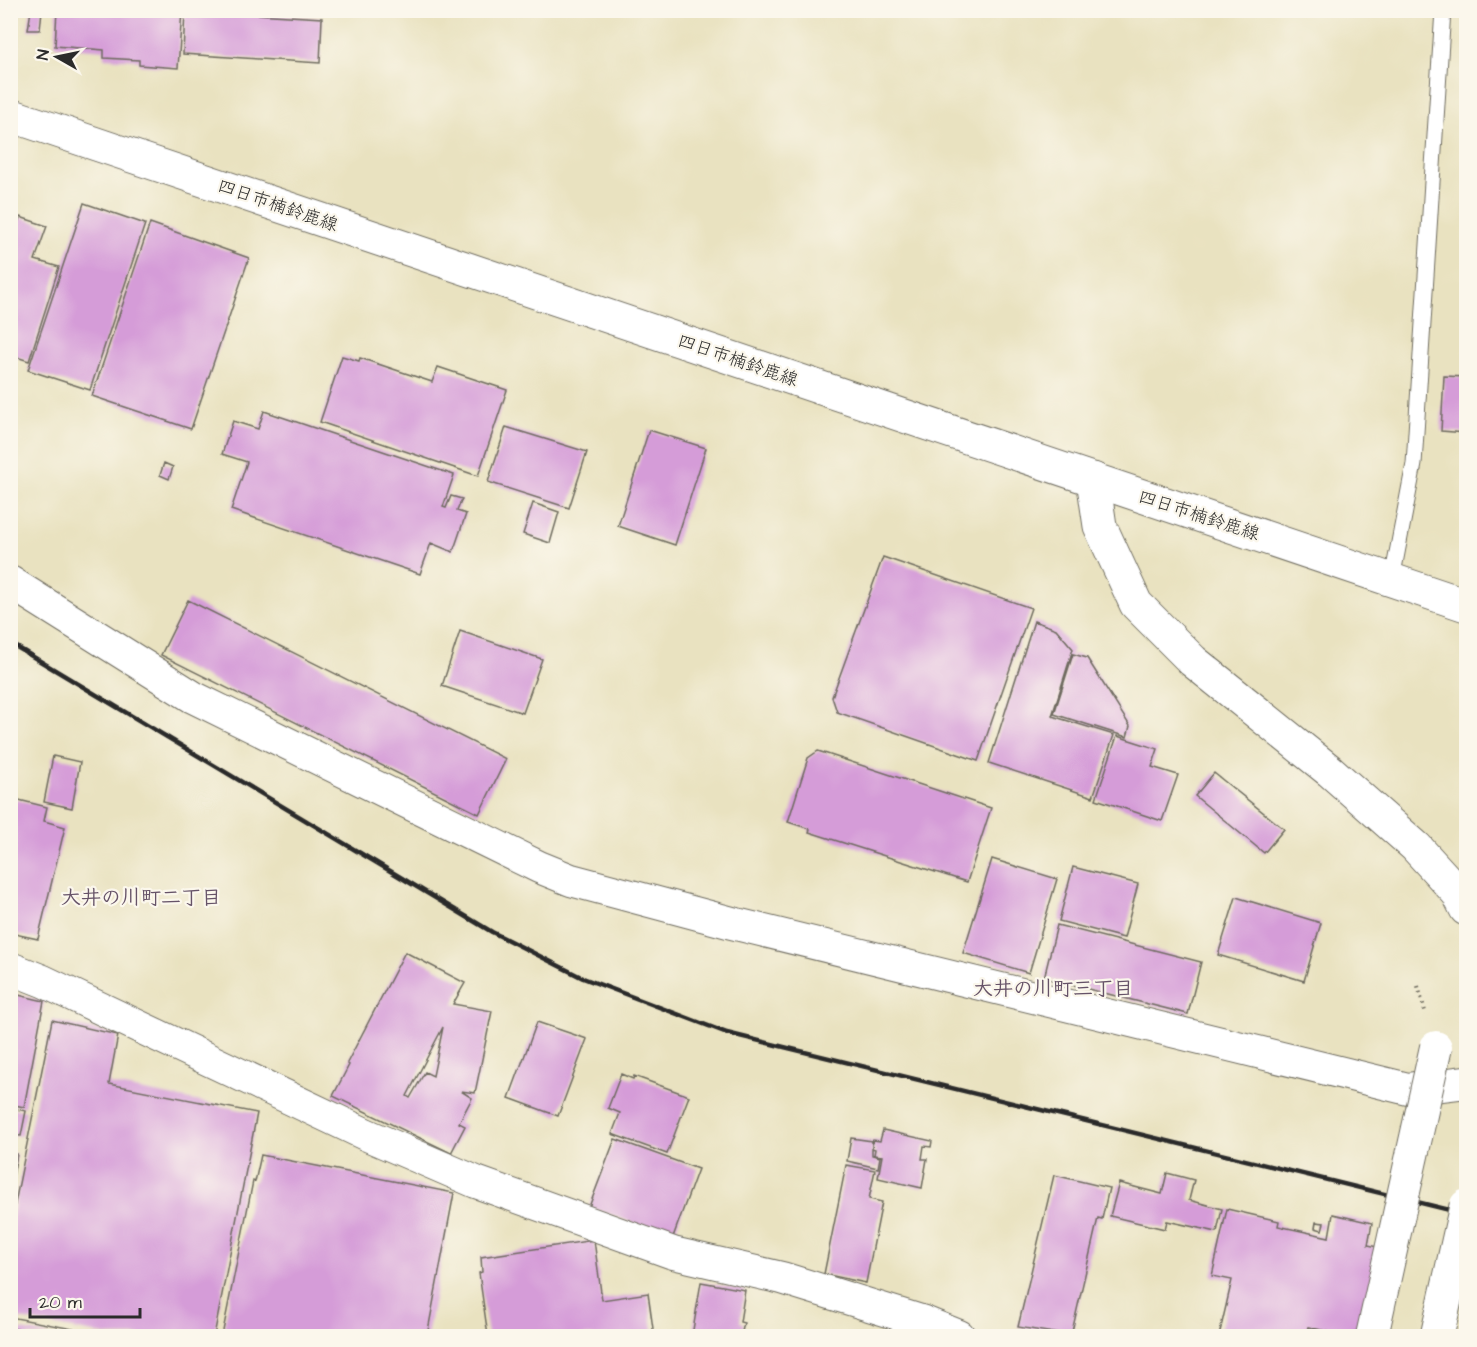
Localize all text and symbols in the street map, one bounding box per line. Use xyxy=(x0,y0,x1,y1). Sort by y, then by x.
north arrow xyxy=(27,27,87,87)
text: N xyxy=(32,48,55,61)
street label: 四日市楠鈴鹿線 xyxy=(214,173,341,238)
street label: 四日市楠鈴鹿線 xyxy=(674,328,801,393)
street label: 四日市楠鈴鹿線 xyxy=(1135,484,1263,547)
district label: 大井の川町二丁目 xyxy=(61,884,221,912)
district label: 大井の川町三丁目 xyxy=(973,975,1133,1003)
scale bar xyxy=(30,1281,140,1319)
text: 20 m xyxy=(39,1290,82,1315)

